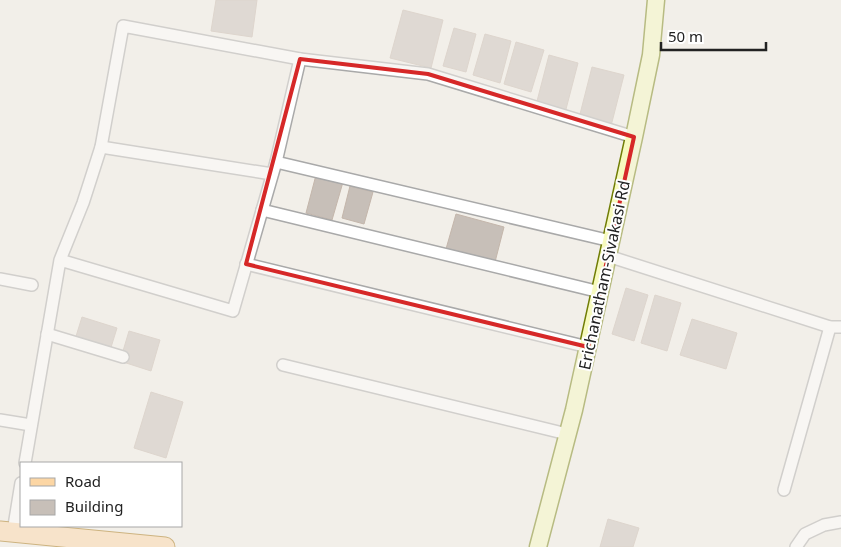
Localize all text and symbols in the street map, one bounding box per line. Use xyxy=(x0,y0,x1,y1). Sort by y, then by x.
scale bar xyxy=(661,20,766,52)
text: 50 m xyxy=(668,26,703,46)
street label: Erichanatham-Sivakasi Rd xyxy=(573,178,635,372)
legend xyxy=(20,462,182,527)
text: Road xyxy=(65,471,101,491)
text: Building xyxy=(65,496,123,516)

